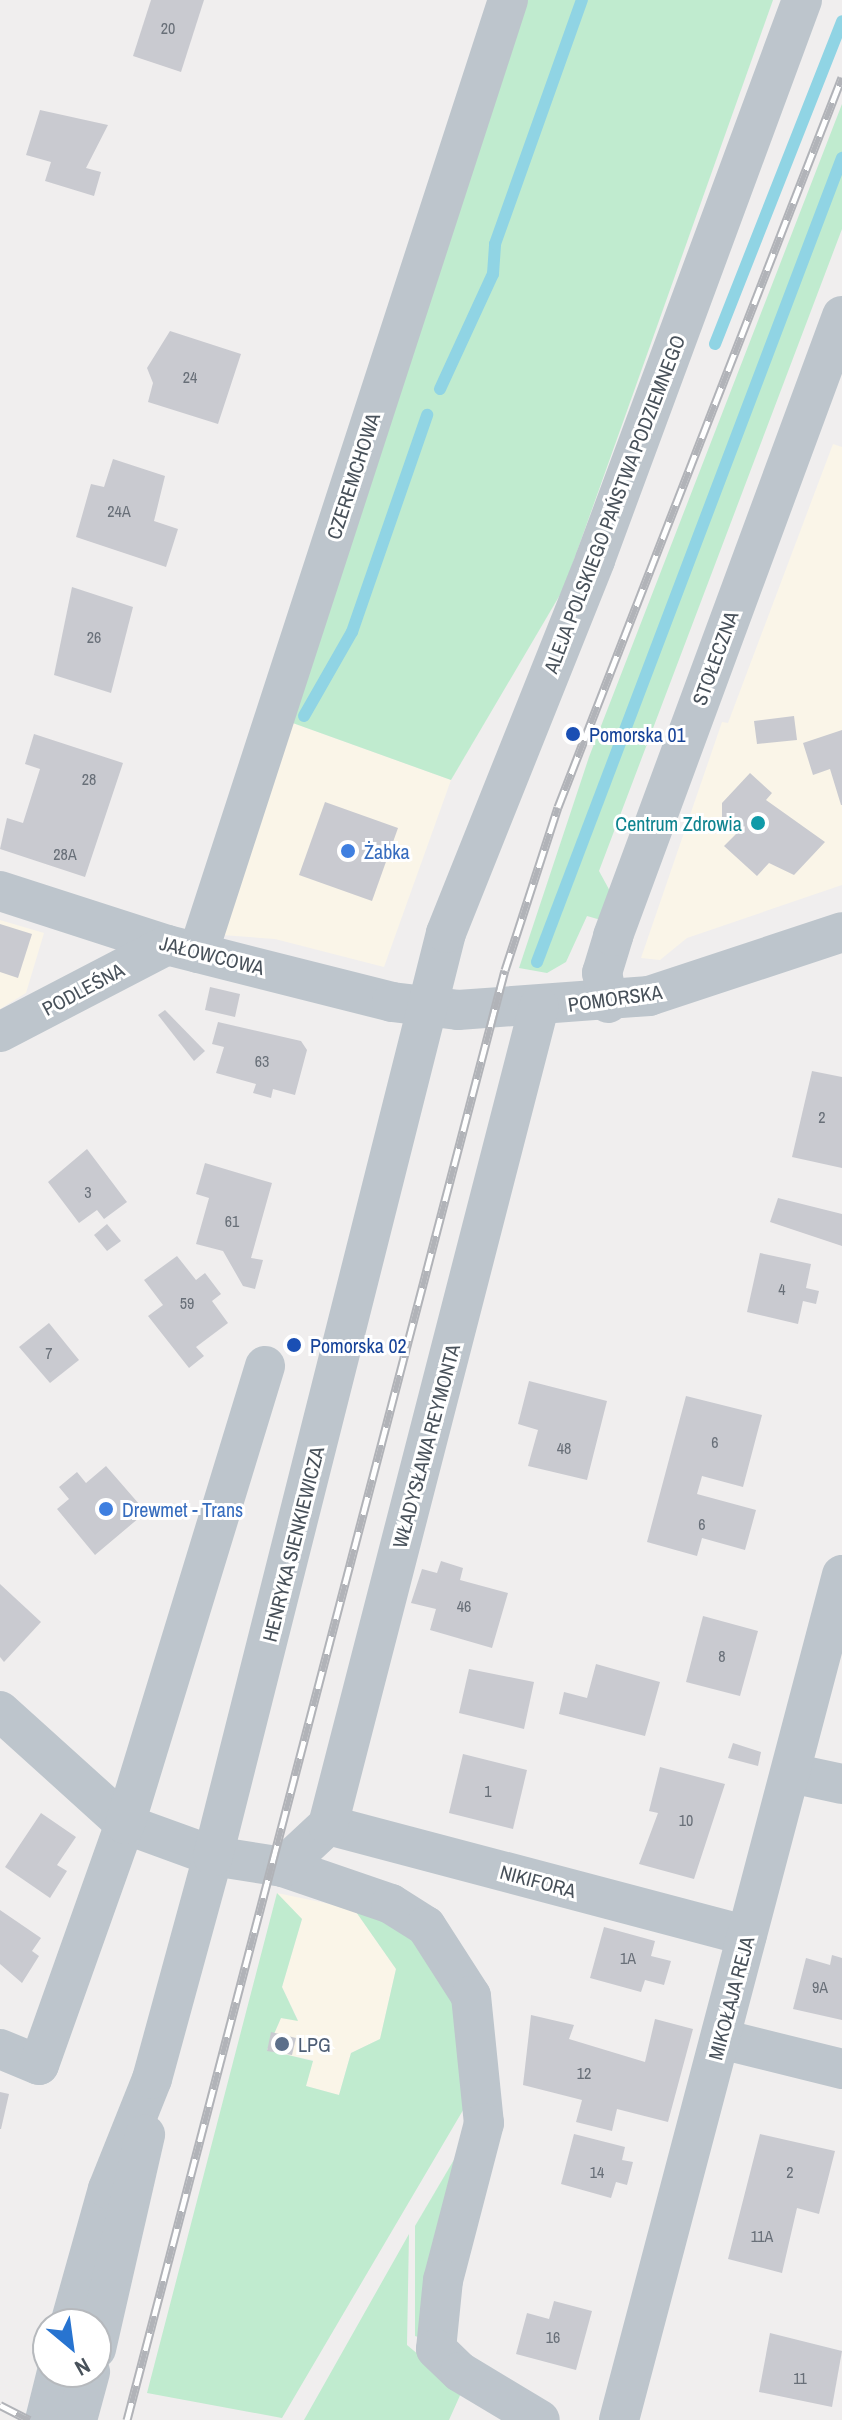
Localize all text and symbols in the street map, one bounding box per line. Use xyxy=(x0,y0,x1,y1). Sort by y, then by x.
house number: 20 xyxy=(161,18,175,38)
street label: ALEJA POLSKIEGO PAŃSTWA PODZIEMNEGO xyxy=(538,331,690,677)
house number: 24 xyxy=(183,367,197,387)
street label: CZEREMCHOWA xyxy=(321,410,385,542)
house number: 24A xyxy=(107,501,131,521)
street label: STOŁECZNA xyxy=(687,608,743,708)
house number: 26 xyxy=(87,627,101,647)
place label: Pomorska 01 xyxy=(589,722,686,746)
marker: Pomorska 01 xyxy=(564,725,582,743)
house number: 28 xyxy=(82,769,96,789)
place label: Centrum Zdrowia xyxy=(615,811,742,835)
marker: Centrum Zdrowia xyxy=(749,814,767,832)
place label: Żabka xyxy=(364,839,410,863)
marker: Żabka xyxy=(339,842,357,860)
house number: 28A xyxy=(53,844,77,864)
street label: JAŁOWCOWA xyxy=(157,930,267,980)
street label: PODLEŚNA xyxy=(38,957,128,1021)
street label: POMORSKA xyxy=(566,980,664,1016)
house number: 63 xyxy=(255,1051,269,1071)
house number: 2 xyxy=(818,1107,826,1127)
house number: 3 xyxy=(84,1182,92,1202)
house number: 61 xyxy=(225,1211,239,1231)
house number: 4 xyxy=(778,1279,786,1299)
house number: 59 xyxy=(180,1293,194,1313)
place label: Pomorska 02 xyxy=(310,1333,407,1357)
marker: Pomorska 02 xyxy=(285,1336,303,1354)
street label: WŁADYSŁAWA REYMONTA xyxy=(387,1341,465,1551)
house number: 7 xyxy=(45,1343,53,1363)
house number: 6 xyxy=(711,1432,719,1452)
house number: 48 xyxy=(557,1438,571,1458)
street label: HENRYKA SIENKIEWICZA xyxy=(257,1444,329,1644)
place label: Drewmet - Trans xyxy=(122,1497,243,1521)
marker: Drewmet - Trans xyxy=(97,1500,115,1518)
house number: 6 xyxy=(698,1514,706,1534)
house number: 46 xyxy=(457,1596,471,1616)
house number: 8 xyxy=(718,1646,726,1666)
house number: 1 xyxy=(484,1781,492,1801)
house number: 10 xyxy=(679,1810,693,1830)
street label: NIKIFORA xyxy=(497,1859,579,1903)
street label: MIKOŁAJA REJA xyxy=(703,1933,759,2063)
house number: 1A xyxy=(620,1948,636,1968)
house number: 9A xyxy=(812,1977,828,1997)
place label: LPG xyxy=(298,2032,331,2056)
marker: LPG xyxy=(273,2035,291,2053)
house number: 12 xyxy=(577,2063,591,2083)
house number: 14 xyxy=(590,2162,604,2182)
house number: 2 xyxy=(786,2162,794,2182)
house number: 11A xyxy=(751,2226,773,2246)
north arrow xyxy=(32,2308,112,2388)
house number: 16 xyxy=(546,2327,560,2347)
text: N xyxy=(70,2351,96,2384)
house number: 11 xyxy=(793,2368,807,2388)

